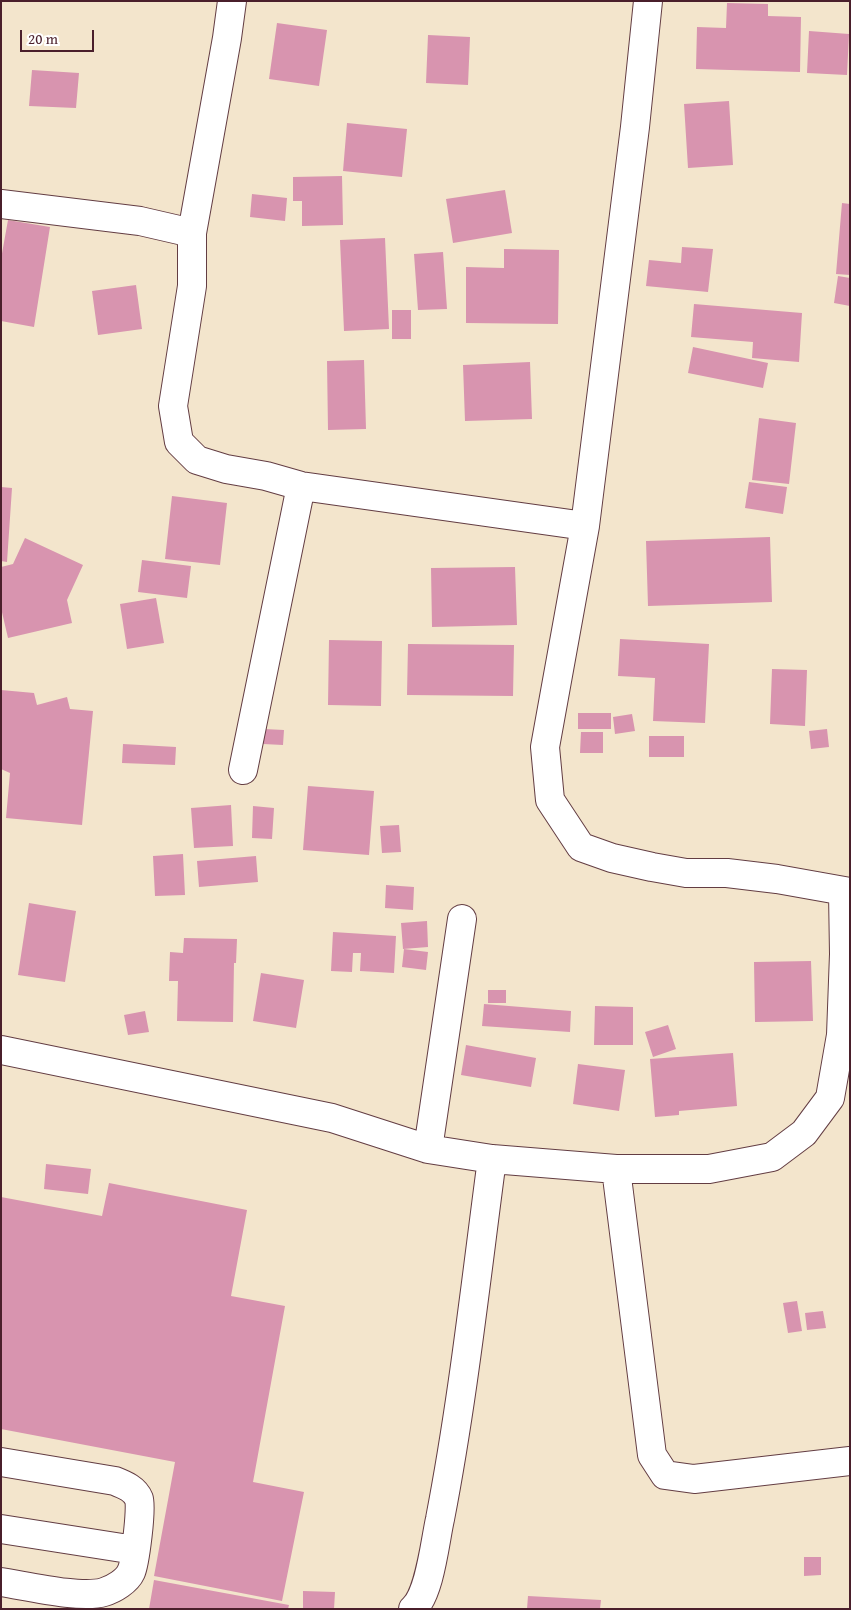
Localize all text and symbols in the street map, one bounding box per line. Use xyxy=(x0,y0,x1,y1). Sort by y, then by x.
scale bar xyxy=(22,20,96,52)
text: 20 m xyxy=(28,28,58,49)

